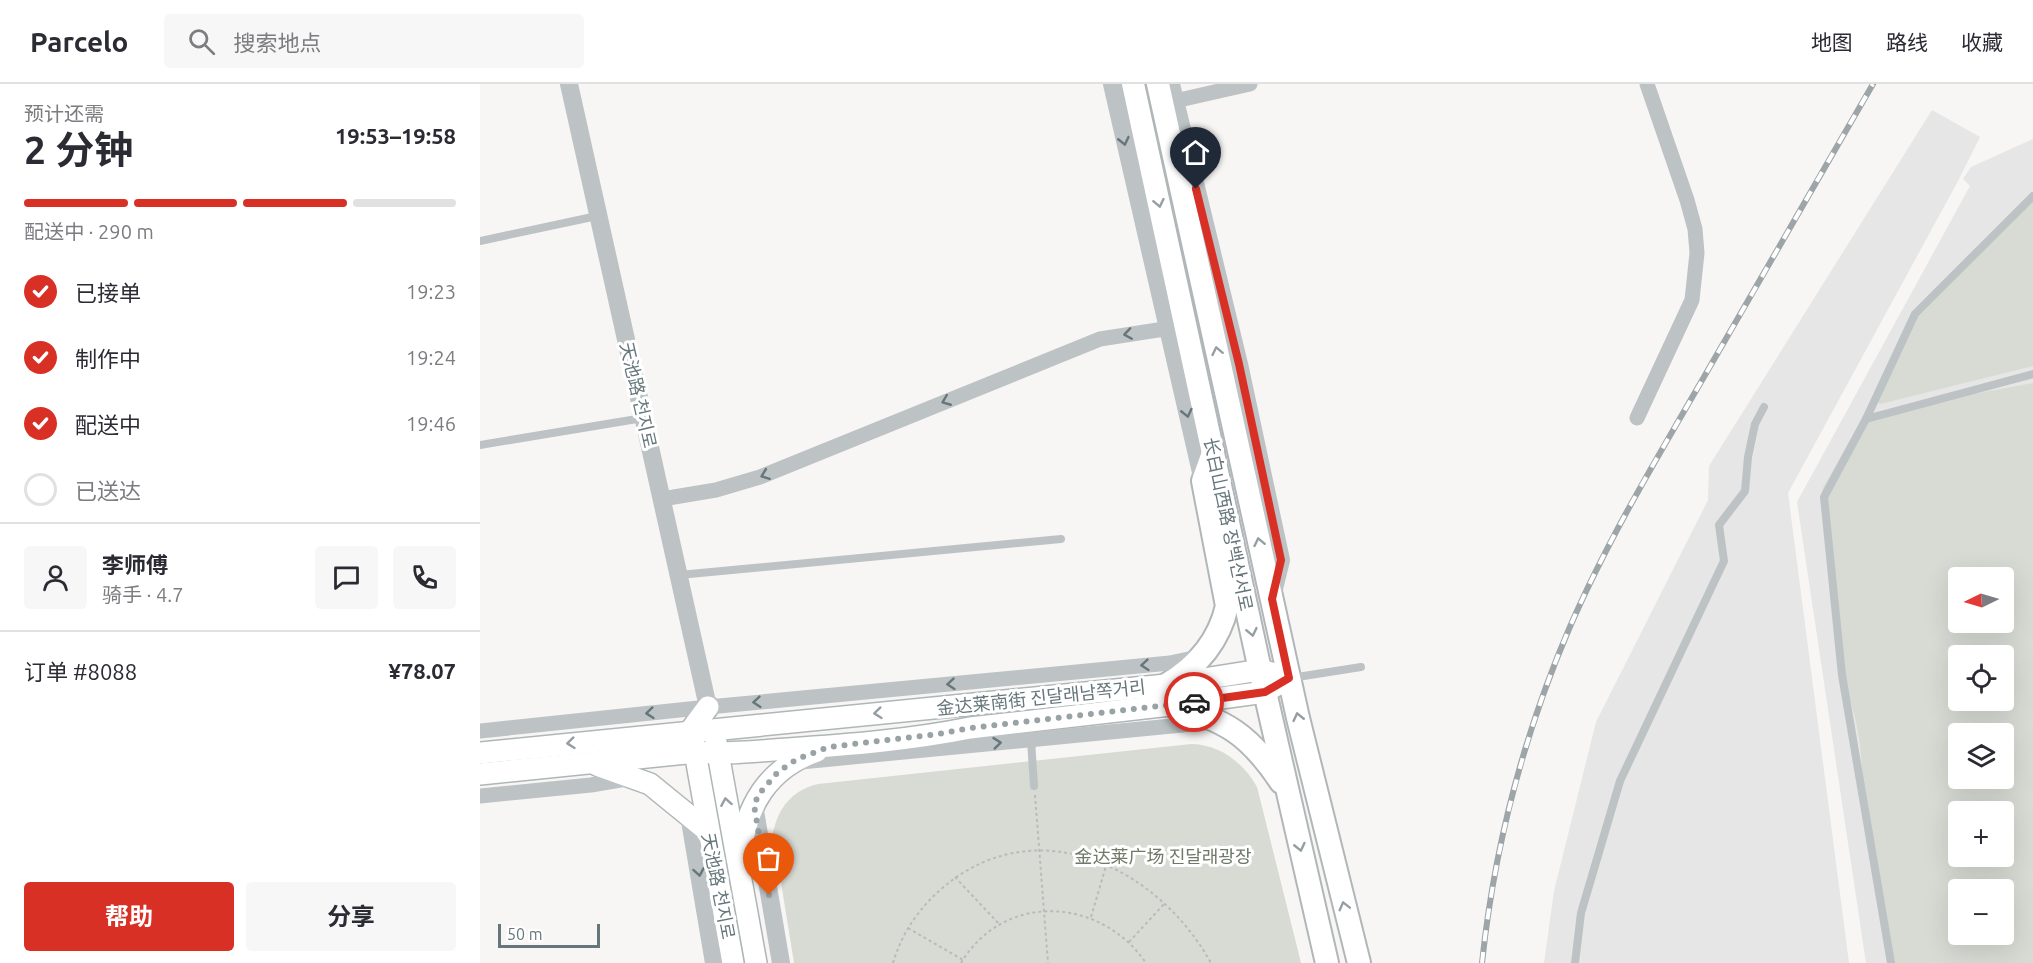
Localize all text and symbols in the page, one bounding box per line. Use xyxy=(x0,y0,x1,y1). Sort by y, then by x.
search box xyxy=(164,14,584,68)
icon: search xyxy=(185,25,218,58)
text: Parcelo xyxy=(30,26,128,57)
text: 搜索地点 xyxy=(233,30,321,55)
text: 地图 xyxy=(1811,30,1853,54)
text: 路线 xyxy=(1886,30,1928,54)
text: 收藏 xyxy=(1961,30,2003,54)
text: 预计还需 xyxy=(24,102,104,125)
text: 19:53–19:58 xyxy=(335,123,456,148)
pin xyxy=(1170,127,1221,189)
text: 2 分钟 xyxy=(24,128,133,171)
one-way arrow xyxy=(1117,136,1130,146)
icon: home xyxy=(1179,136,1212,169)
one-way arrow xyxy=(1152,197,1165,207)
text: 配送中 · 290 m xyxy=(24,220,154,243)
icon: check xyxy=(24,275,57,308)
text: 已接单 xyxy=(75,280,141,305)
text: 19:23 xyxy=(406,280,456,303)
one-way arrow xyxy=(1124,328,1133,340)
street label: 天池路 천지로 xyxy=(617,340,661,450)
icon: check xyxy=(24,341,57,374)
text: 制作中 xyxy=(75,346,141,371)
text: 19:24 xyxy=(406,346,456,369)
one-way arrow xyxy=(1212,347,1225,357)
one-way arrow xyxy=(941,394,952,406)
icon: check xyxy=(24,407,57,440)
one-way arrow xyxy=(1179,408,1192,418)
text: 配送中 xyxy=(75,412,141,437)
text: 19:46 xyxy=(406,412,456,435)
street label: 长白山西路 장백산서로 xyxy=(1201,435,1257,613)
one-way arrow xyxy=(761,468,772,480)
text: 已送达 xyxy=(75,478,141,503)
one-way arrow xyxy=(1254,537,1267,547)
button: person xyxy=(24,546,87,609)
button: chat xyxy=(315,546,378,609)
button: phone xyxy=(393,546,456,609)
text: 李师傅 xyxy=(102,552,168,577)
north arrow xyxy=(1948,567,2014,633)
map controls xyxy=(1948,567,2014,945)
text: 骑手 · 4.7 xyxy=(102,583,184,606)
one-way arrow xyxy=(1245,627,1258,637)
button: locate xyxy=(1948,645,2014,711)
text: ¥78.07 xyxy=(389,658,456,683)
one-way arrow xyxy=(1141,658,1150,671)
text: 订单 #8088 xyxy=(24,659,137,684)
courier xyxy=(1164,672,1224,732)
street label: 金达莱南街 진달래남쪽거리 xyxy=(936,676,1146,718)
one-way arrow xyxy=(947,677,956,690)
icon: car xyxy=(1178,686,1211,719)
one-way arrow xyxy=(752,695,762,708)
one-way arrow xyxy=(645,706,654,719)
one-way arrow xyxy=(874,706,883,719)
one-way arrow xyxy=(1292,712,1305,722)
button: layers xyxy=(1948,723,2014,789)
one-way arrow xyxy=(566,736,575,749)
one-way arrow xyxy=(992,737,1001,750)
one-way arrow xyxy=(720,798,733,808)
button: + xyxy=(1948,801,2014,867)
street label: 天池路 천지로 xyxy=(699,831,739,941)
pin xyxy=(743,833,794,895)
icon: bag xyxy=(752,842,785,875)
one-way arrow xyxy=(1293,842,1306,852)
park label: 金达莱广场 진달래광장 xyxy=(1075,846,1251,866)
one-way arrow xyxy=(692,867,705,877)
button: − xyxy=(1948,879,2014,945)
button: 帮助 xyxy=(24,882,234,951)
button: 分享 xyxy=(246,882,456,951)
one-way arrow xyxy=(1339,901,1352,911)
scale bar xyxy=(498,921,600,948)
text: 50 m xyxy=(507,925,543,943)

